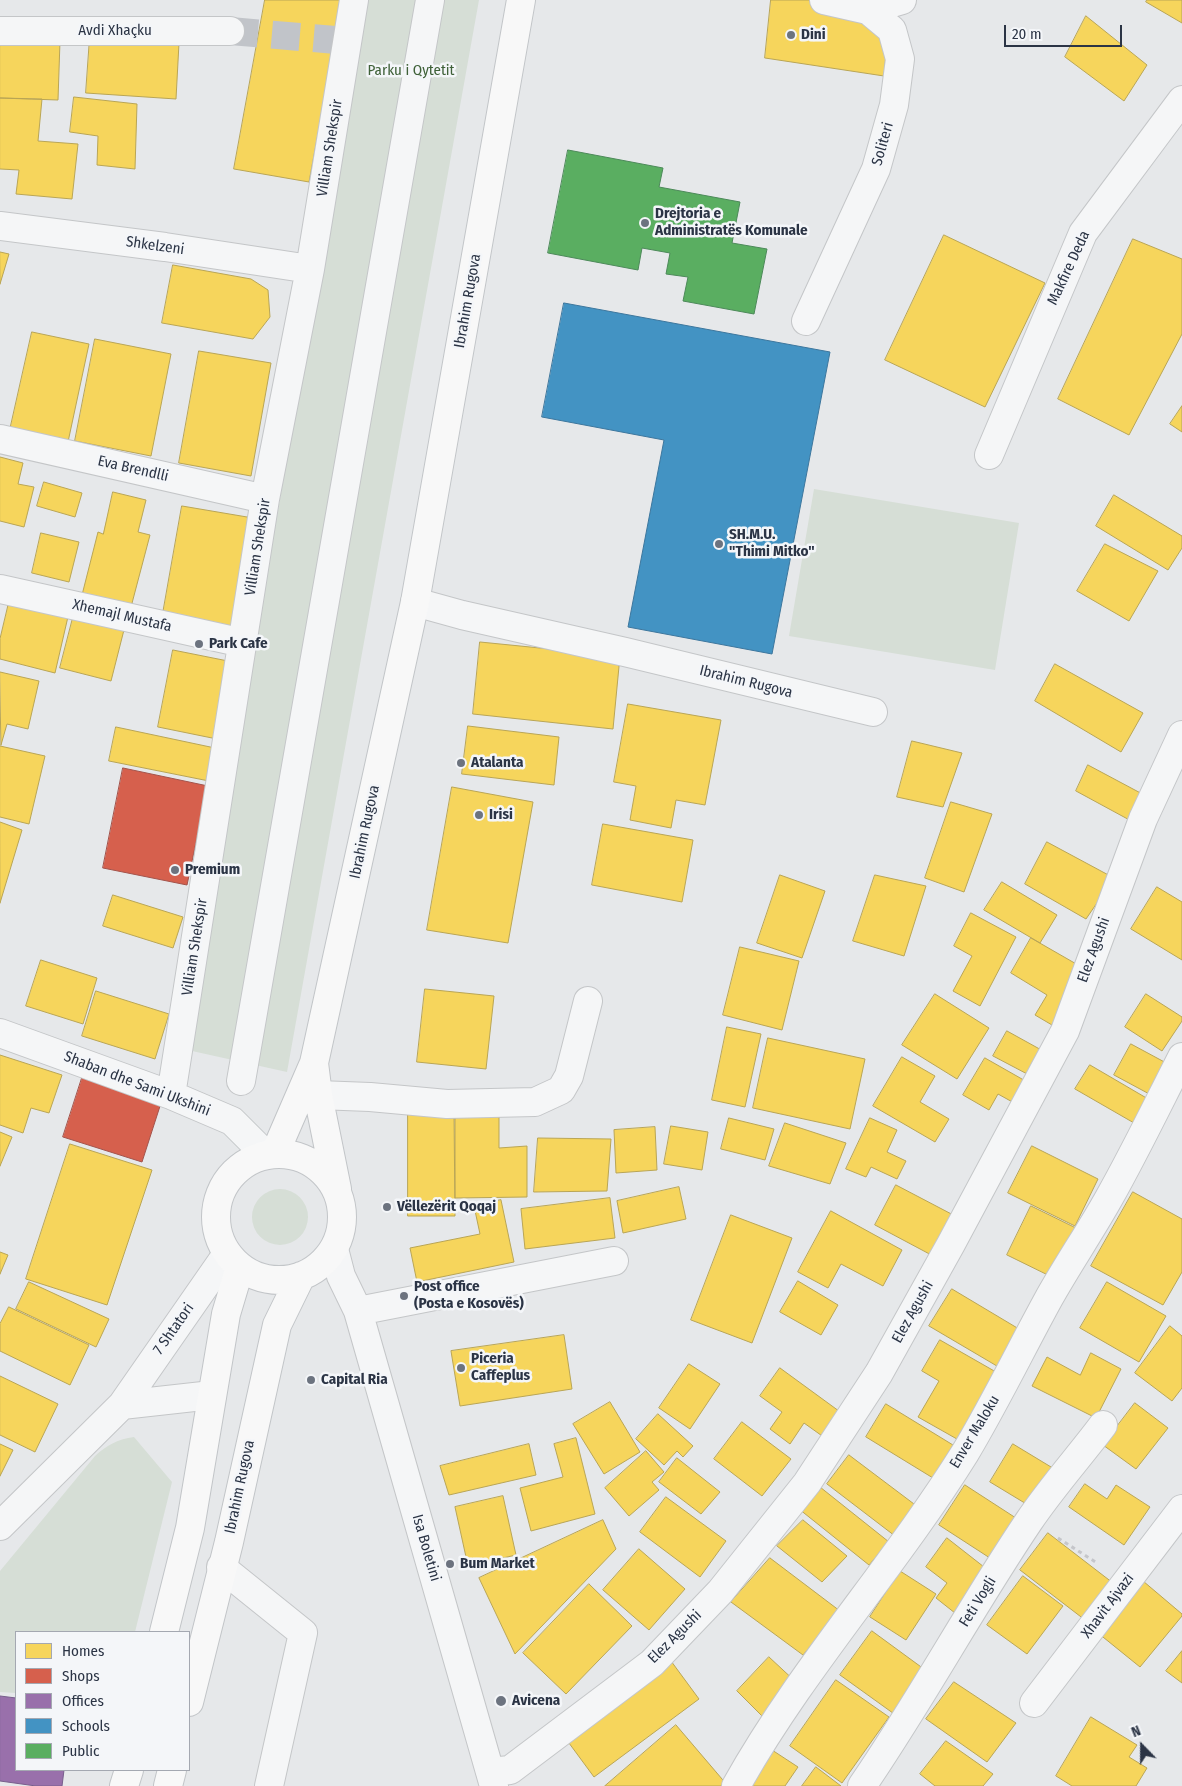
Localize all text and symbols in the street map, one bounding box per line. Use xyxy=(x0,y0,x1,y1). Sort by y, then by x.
scale bar xyxy=(1007,15,1124,47)
street label: Avdi Xhaçku xyxy=(78,22,152,40)
text: 20 m xyxy=(1012,25,1042,43)
place label: Dini xyxy=(801,26,826,44)
marker: Dini xyxy=(785,29,797,41)
park label: Parku i Qytetit xyxy=(368,62,454,80)
street label: Villiam Shekspir xyxy=(313,98,347,198)
street label: Soliteri xyxy=(868,120,898,168)
place label: Drejtoria e Administratës Komunale xyxy=(655,205,808,240)
marker: Drejtoria e Administratës Komunale xyxy=(639,217,651,229)
street label: Makfire Deda xyxy=(1044,228,1094,308)
street label: Shkelzeni xyxy=(125,233,185,259)
street label: Ibrahim Rugova xyxy=(451,253,485,349)
street label: Eva Brendlli xyxy=(96,452,170,486)
street label: Villiam Shekspir xyxy=(241,497,275,597)
place label: SH.M.U. "Thimi Mitko" xyxy=(729,526,815,561)
marker: SH.M.U. "Thimi Mitko" xyxy=(713,538,725,550)
street label: Xhemajl Mustafa xyxy=(71,596,173,636)
place label: Park Cafe xyxy=(209,635,268,653)
marker: Park Cafe xyxy=(193,638,205,650)
street label: Ibrahim Rugova xyxy=(698,662,794,702)
place label: Atalanta xyxy=(471,754,523,772)
marker: Atalanta xyxy=(455,757,467,769)
street label: Ibrahim Rugova xyxy=(346,784,384,880)
place label: Irisi xyxy=(489,806,513,824)
marker: Irisi xyxy=(473,809,485,821)
place label: Premium xyxy=(185,861,240,879)
marker: Premium xyxy=(169,864,181,876)
street label: Villiam Shekspir xyxy=(178,897,212,997)
street label: Elez Agushi xyxy=(1074,915,1114,985)
street label: Shaban dhe Sami Ukshini xyxy=(61,1048,213,1120)
place label: Vëllezërit Qoqaj xyxy=(397,1198,496,1216)
marker: Vëllezërit Qoqaj xyxy=(381,1201,393,1213)
place label: Post office (Posta e Kosovës) xyxy=(414,1278,524,1313)
street label: Elez Agushi xyxy=(889,1278,937,1346)
marker: Post office (Posta e Kosovës) xyxy=(398,1290,410,1302)
street label: 7 Shtatori xyxy=(150,1300,198,1358)
place label: Piceria Caffeplus xyxy=(471,1350,530,1385)
marker: Piceria Caffeplus xyxy=(455,1362,467,1374)
place label: Capital Ria xyxy=(321,1371,388,1389)
marker: Capital Ria xyxy=(305,1374,317,1386)
street label: Enver Maloku xyxy=(946,1392,1004,1472)
street label: Ibrahim Rugova xyxy=(221,1439,259,1535)
street label: Isa Boletini xyxy=(408,1512,444,1584)
place label: Bum Market xyxy=(460,1555,535,1573)
marker: Bum Market xyxy=(444,1558,456,1570)
street label: Xhavit Ajvazi xyxy=(1078,1570,1138,1642)
street label: Feti Vogli xyxy=(956,1574,1000,1630)
street label: Elez Agushi xyxy=(644,1606,706,1668)
legend xyxy=(15,1631,190,1771)
text: Homes xyxy=(62,1642,104,1660)
text: Shops xyxy=(62,1667,100,1685)
text: Offices xyxy=(62,1692,104,1710)
place label: Avicena xyxy=(512,1692,560,1710)
marker: Avicena xyxy=(494,1694,508,1708)
text: Schools xyxy=(62,1717,110,1735)
north arrow xyxy=(1117,1721,1167,1771)
text: N xyxy=(1129,1722,1143,1741)
text: Public xyxy=(62,1742,99,1760)

